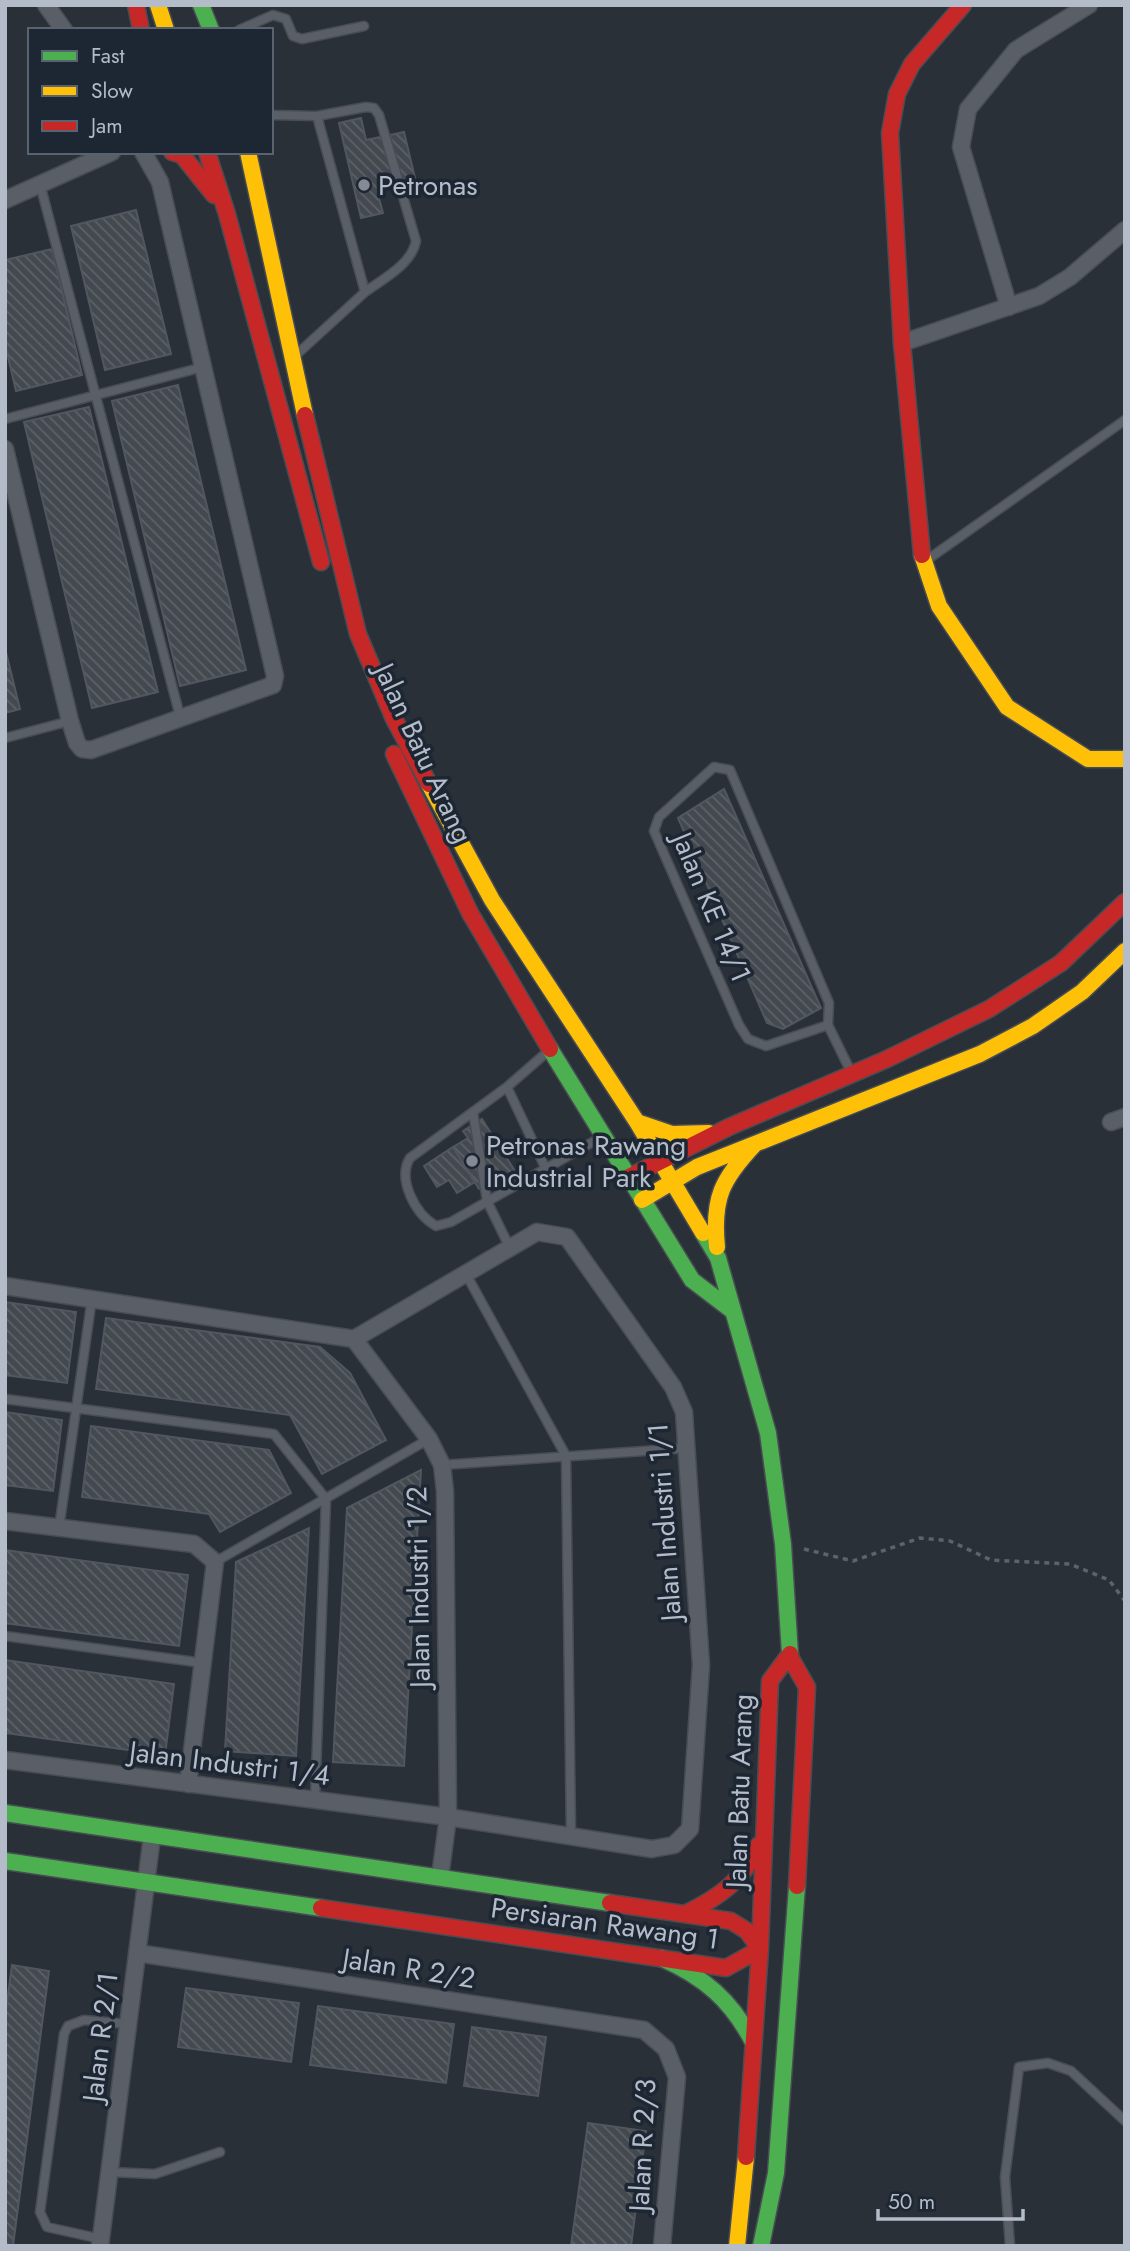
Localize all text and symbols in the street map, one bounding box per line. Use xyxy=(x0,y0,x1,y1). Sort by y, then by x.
legend xyxy=(28,28,273,154)
text: Fast xyxy=(91,41,124,71)
text: Slow xyxy=(91,76,133,106)
text: Jam xyxy=(88,111,123,141)
place label: Petronas xyxy=(378,165,478,206)
marker: Petronas xyxy=(356,177,372,193)
street label: Jalan Batu Arang xyxy=(362,653,483,850)
street label: Jalan KE 14/1 xyxy=(660,822,761,988)
place label: Petronas Rawang Industrial Park xyxy=(486,1125,686,1198)
marker: Petronas Rawang Industrial Park xyxy=(464,1153,480,1169)
street label: Jalan Industri 1/1 xyxy=(637,1422,692,1626)
street label: Jalan Industri 1/2 xyxy=(396,1486,441,1692)
street label: Jalan Batu Arang xyxy=(715,1693,763,1893)
street label: Jalan Industri 1/4 xyxy=(123,1730,333,1796)
street label: Persiaran Rawang 1 xyxy=(488,1887,722,1960)
street label: Jalan R 2/2 xyxy=(336,1937,478,1999)
street label: Jalan R 2/1 xyxy=(72,1970,129,2108)
street label: Jalan R 2/3 xyxy=(618,2078,666,2216)
scale bar xyxy=(878,2178,1023,2222)
text: 50 m xyxy=(888,2187,935,2217)

